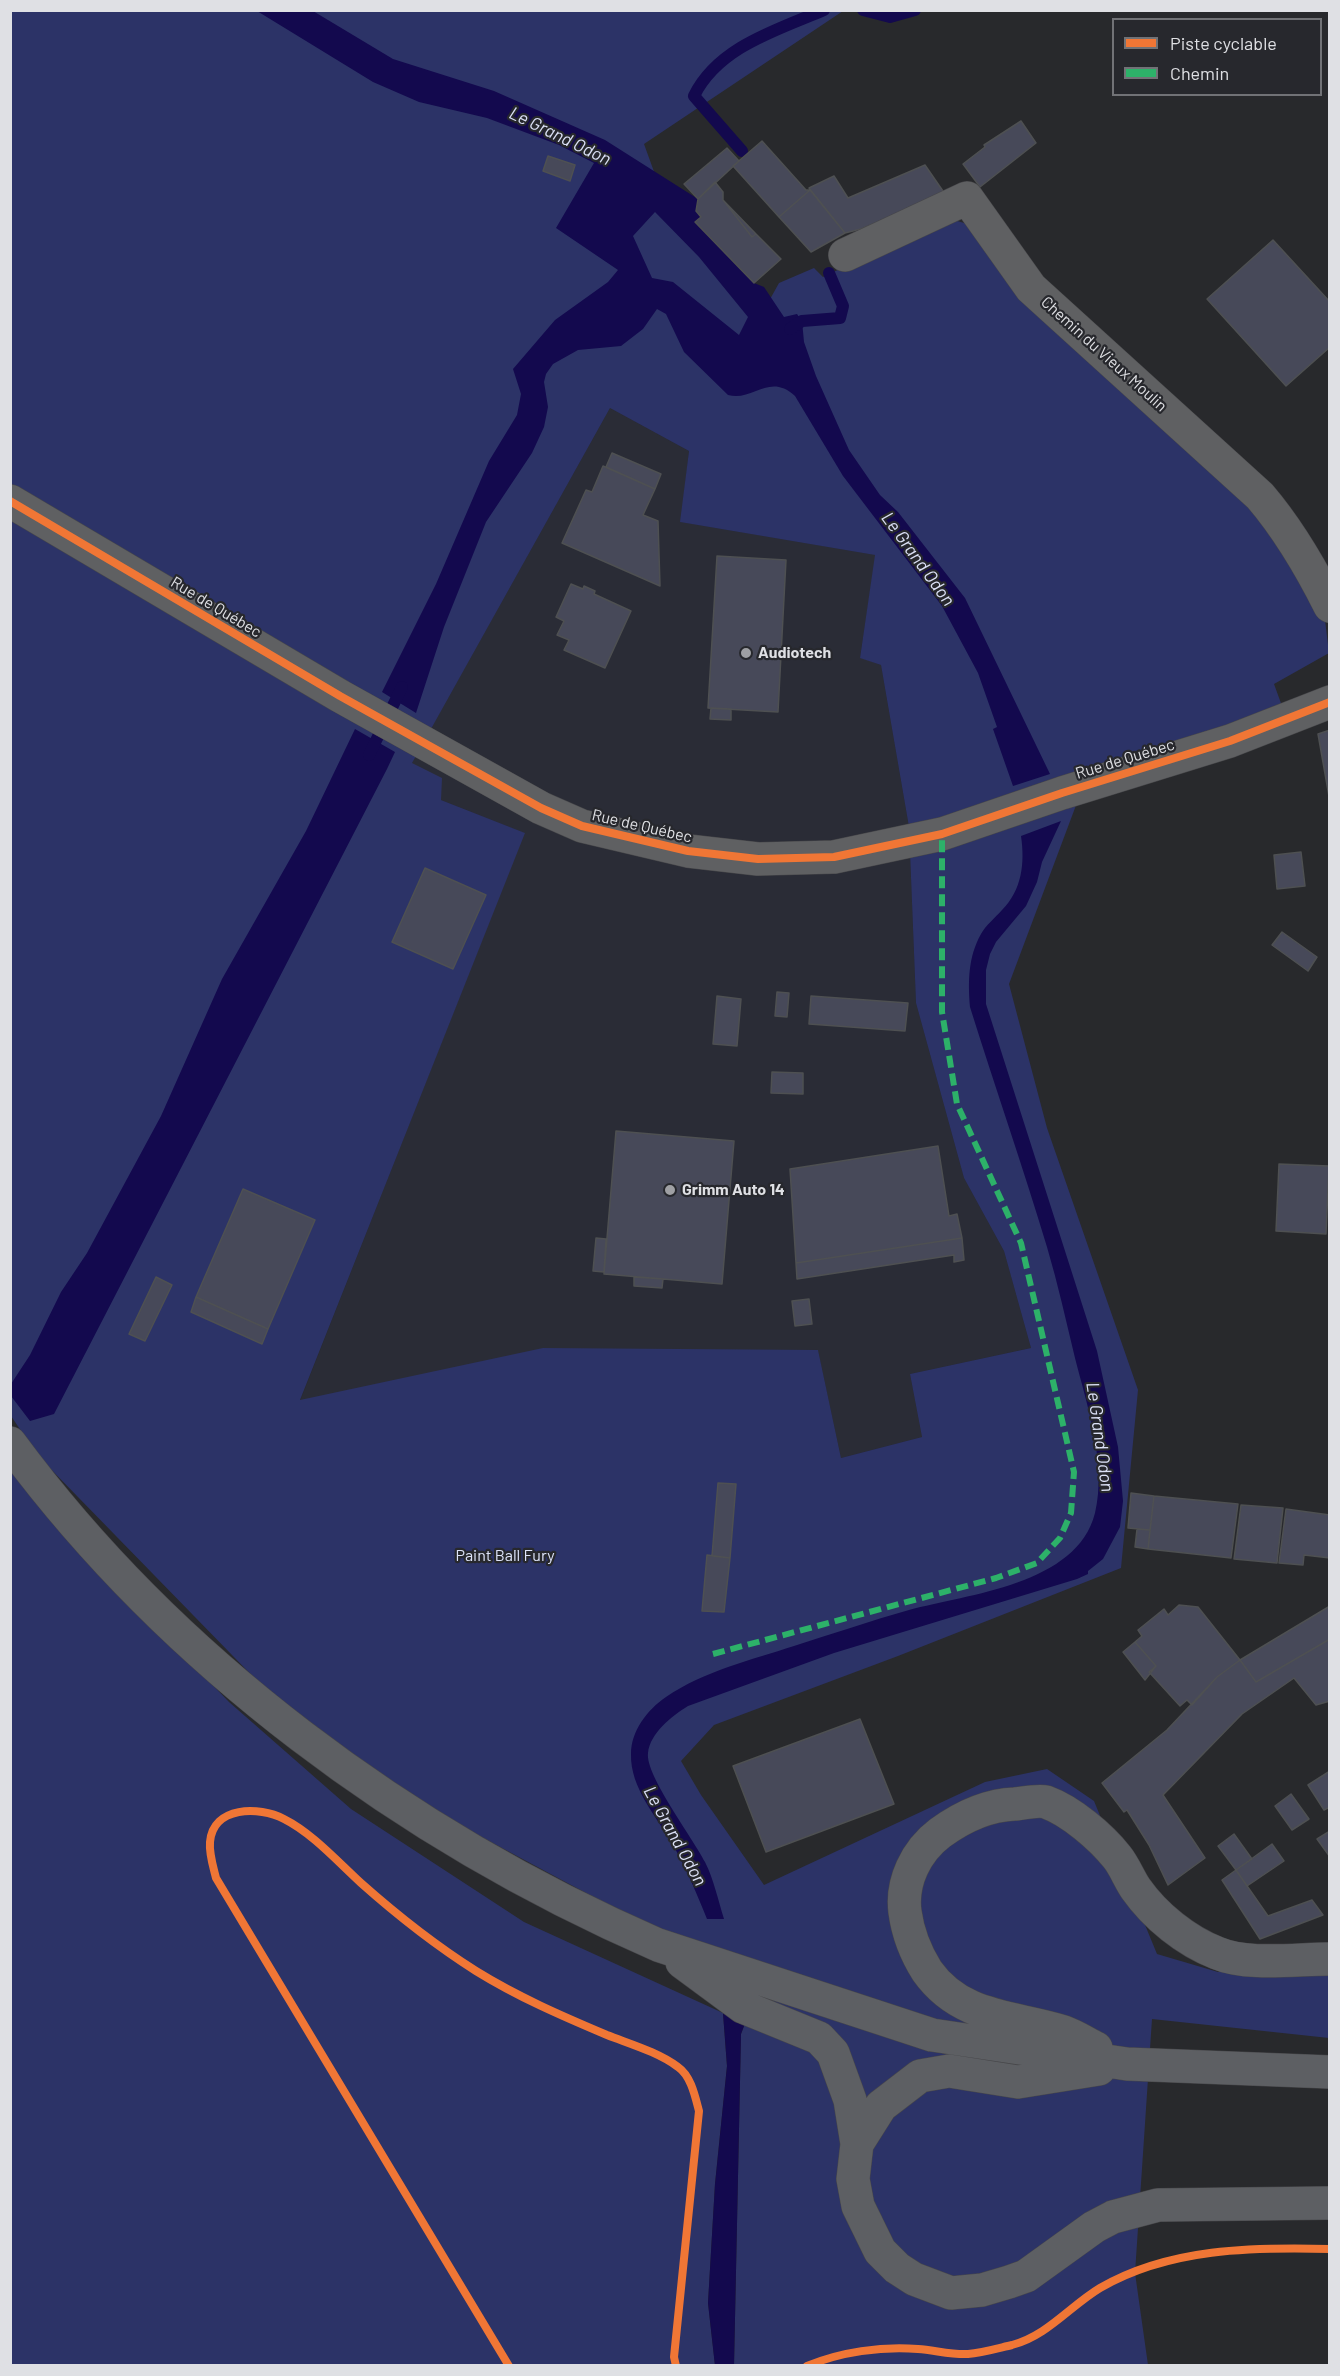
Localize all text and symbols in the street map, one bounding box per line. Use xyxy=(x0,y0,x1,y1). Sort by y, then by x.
legend xyxy=(1112,18,1322,96)
text: Piste cyclable xyxy=(1170,32,1277,54)
text: Chemin xyxy=(1170,62,1229,84)
water label: Le Grand Odon xyxy=(506,102,614,170)
street label: Chemin du Vieux Moulin xyxy=(1037,292,1171,416)
water label: Le Grand Odon xyxy=(877,508,959,610)
street label: Rue de Québec xyxy=(167,572,265,642)
place label: Audiotech xyxy=(758,643,831,663)
marker: Audiotech xyxy=(739,646,753,660)
street label: Rue de Québec xyxy=(1073,735,1177,783)
street label: Rue de Québec xyxy=(590,805,694,847)
place label: Grimm Auto 14 xyxy=(682,1180,785,1200)
marker: Grimm Auto 14 xyxy=(663,1183,677,1197)
water label: Le Grand Odon xyxy=(1082,1381,1118,1493)
park label: Paint Ball Fury xyxy=(455,1546,555,1566)
water label: Le Grand Odon xyxy=(639,1782,711,1890)

